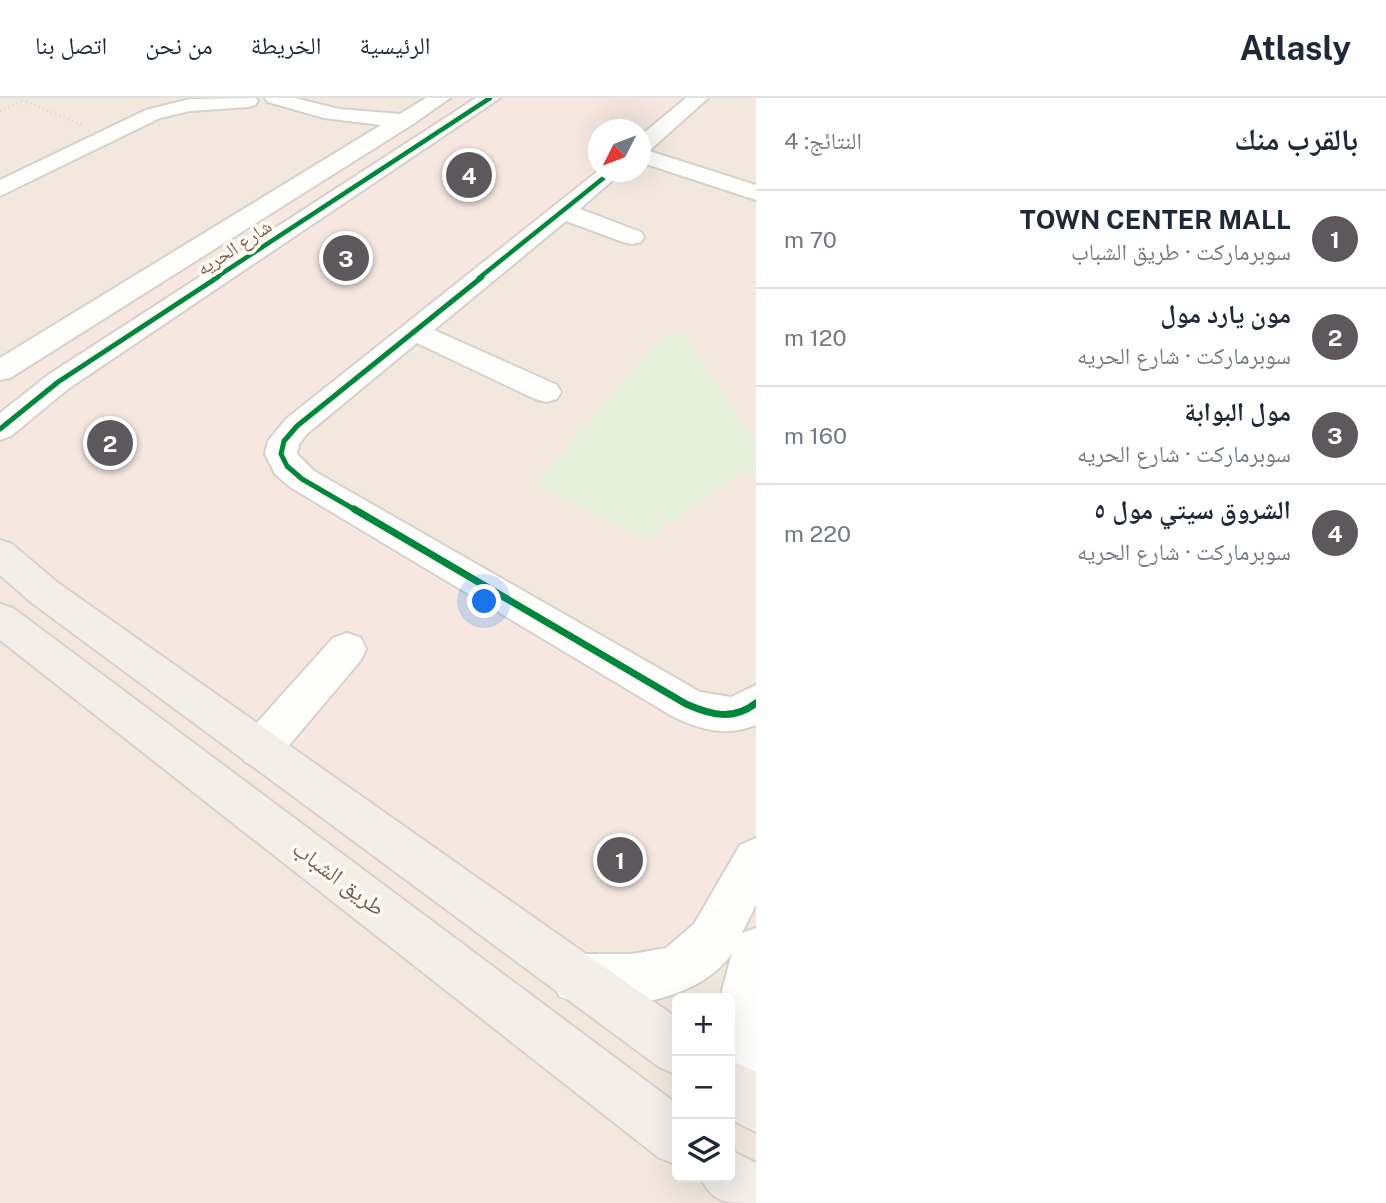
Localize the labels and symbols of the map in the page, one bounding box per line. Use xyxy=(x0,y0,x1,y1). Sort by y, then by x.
north arrow xyxy=(588,119,651,182)
pin: 4 xyxy=(446,149,492,201)
street label: شارع الحريه xyxy=(192,215,276,280)
pin: 3 xyxy=(323,232,369,284)
pin: 2 xyxy=(87,417,133,469)
your location xyxy=(467,584,501,618)
street label: طريق الشباب xyxy=(287,834,391,922)
pin: 1 xyxy=(597,834,643,886)

